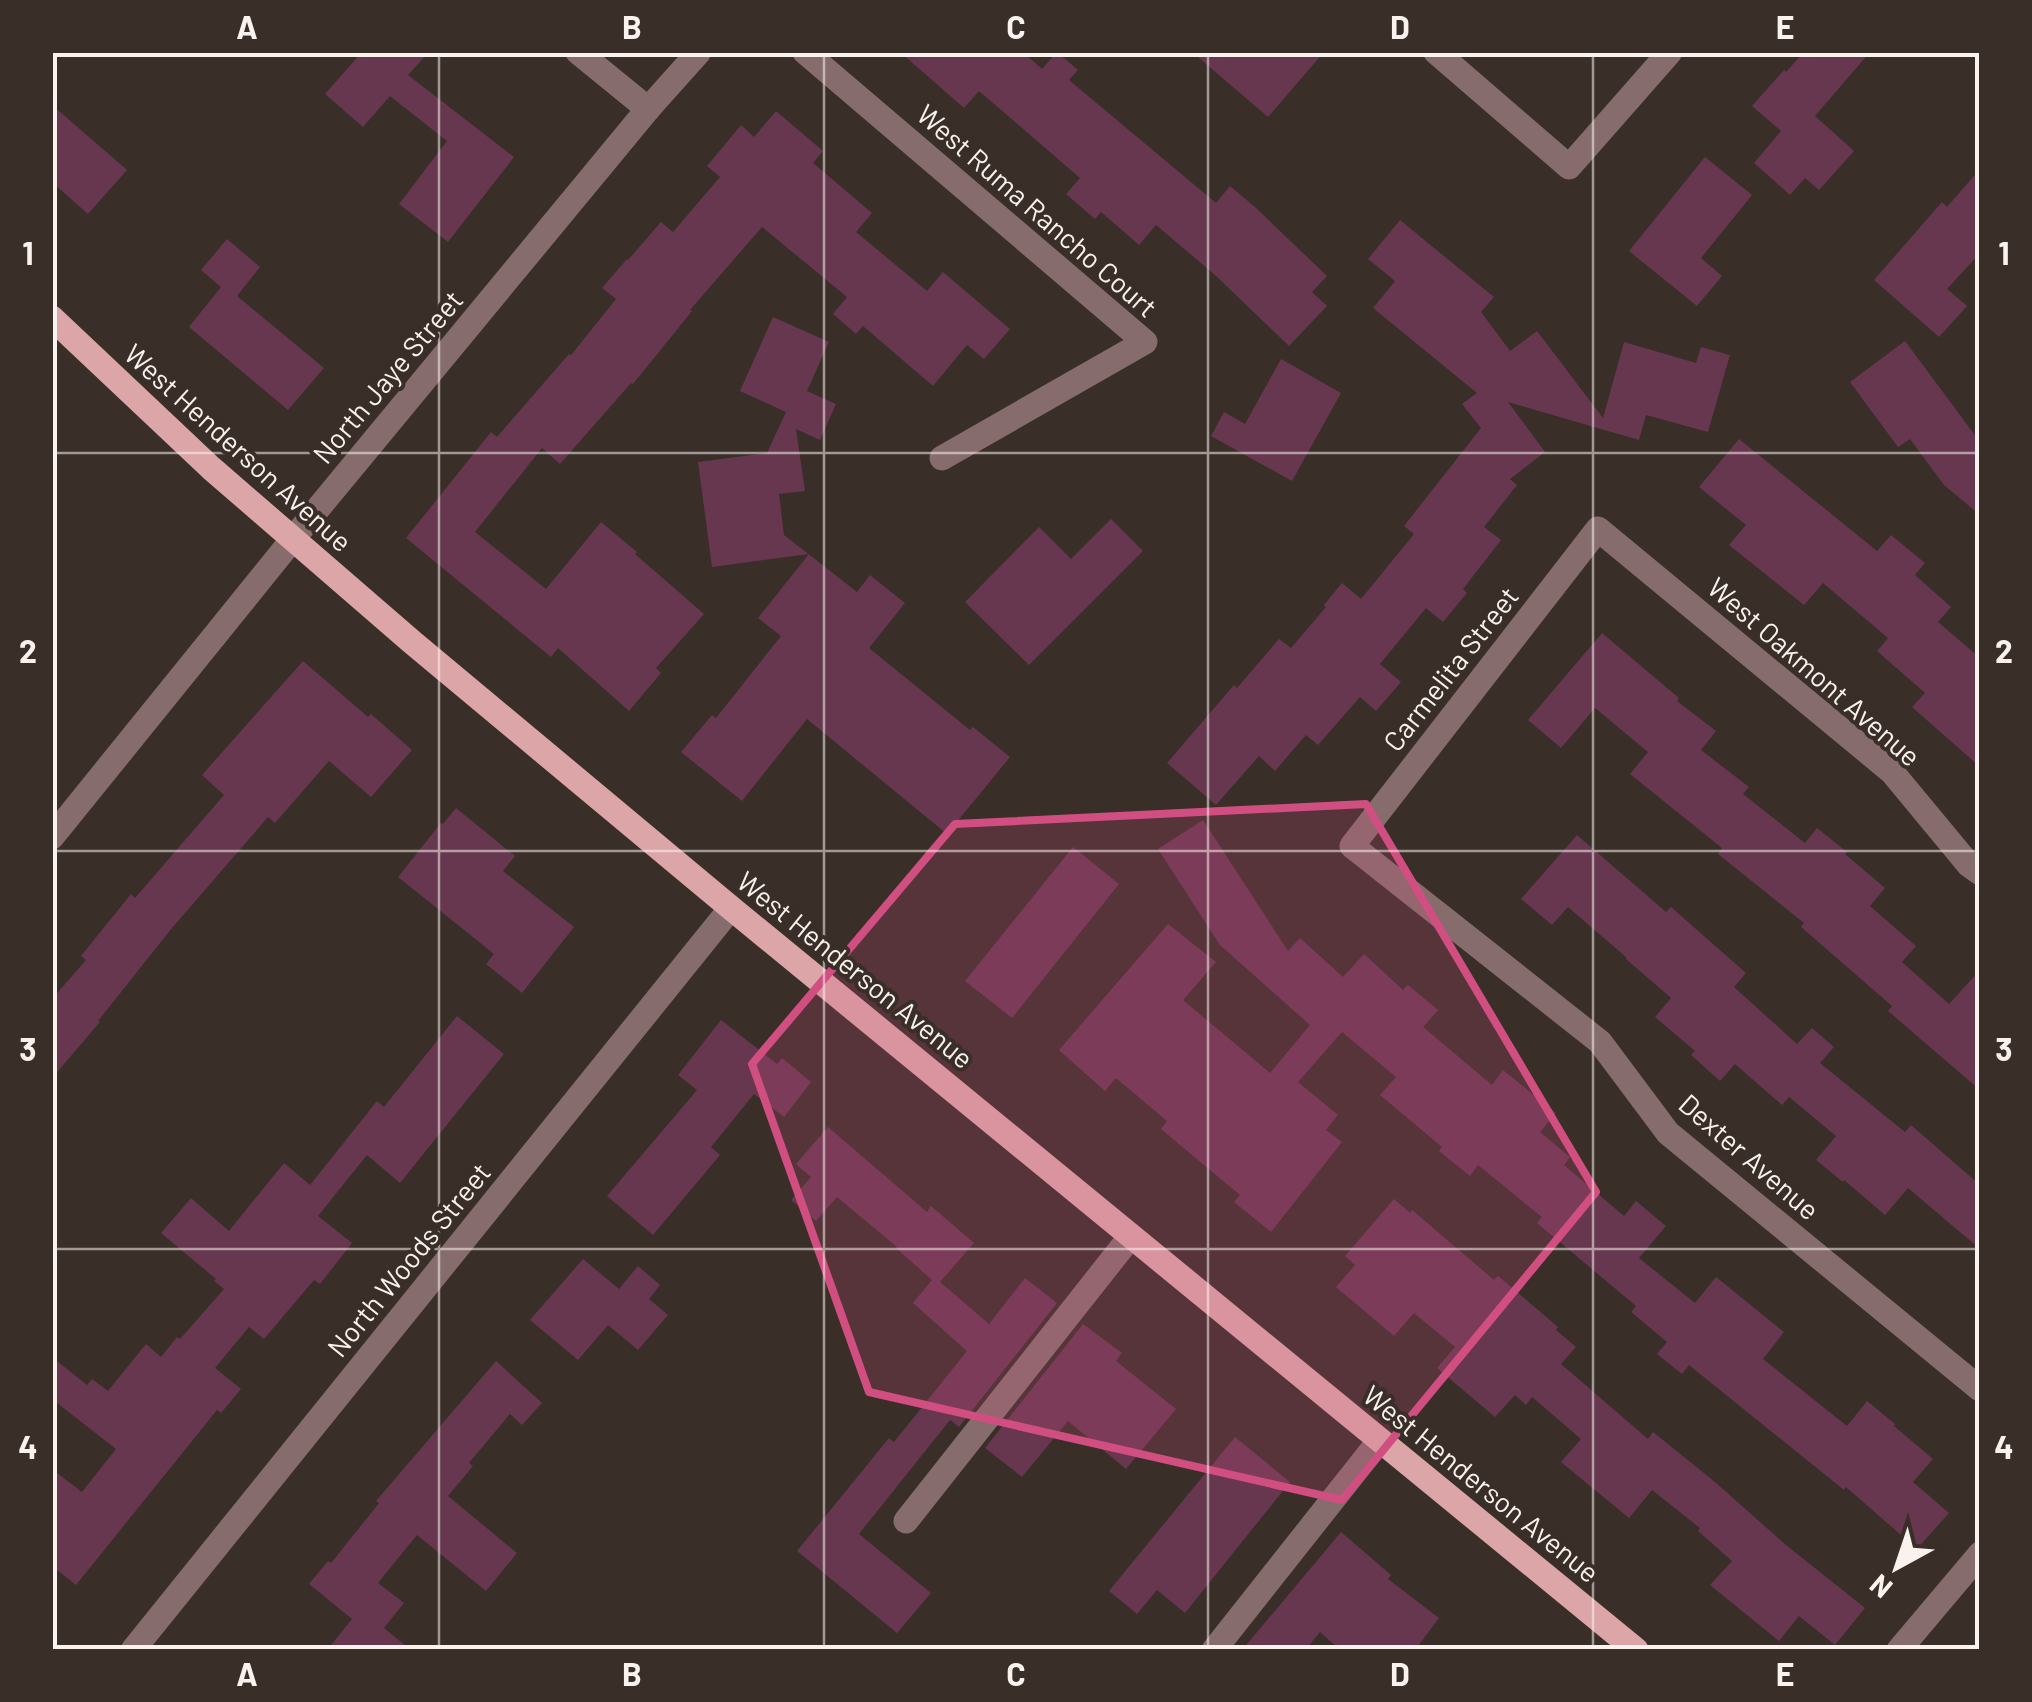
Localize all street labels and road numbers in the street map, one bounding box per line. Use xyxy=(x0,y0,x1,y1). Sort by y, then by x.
street label: West Ruma Rancho Court xyxy=(911,97,1165,324)
street label: North Jaye Street xyxy=(305,283,469,470)
street label: West Henderson Avenue xyxy=(118,336,359,558)
street label: West Oakmont Avenue xyxy=(1701,570,1928,773)
street label: Carmelita Street xyxy=(1375,579,1525,757)
street label: West Henderson Avenue xyxy=(731,864,981,1075)
street label: Dexter Avenue xyxy=(1673,1086,1827,1226)
street label: North Woods Street xyxy=(319,1155,497,1363)
street label: West Henderson Avenue xyxy=(1357,1378,1607,1589)

